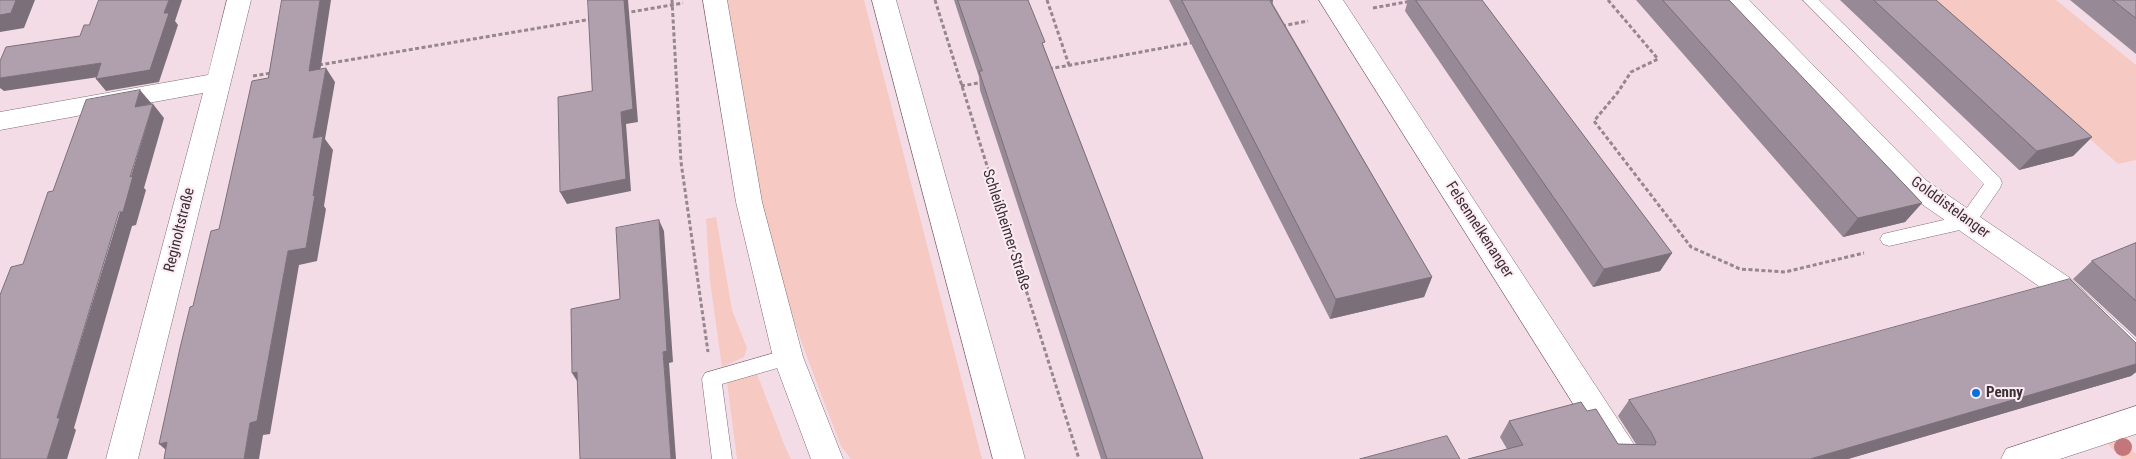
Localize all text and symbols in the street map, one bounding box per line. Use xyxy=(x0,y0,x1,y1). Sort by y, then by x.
street label: Schleißheimer Straße xyxy=(978,167,1034,293)
street label: Golddistelanger xyxy=(1907,173,1993,243)
street label: Felsennelkenanger xyxy=(1441,179,1517,281)
street label: Reginoltstraße xyxy=(161,186,199,274)
place label: Penny xyxy=(1986,384,2023,402)
marker: Penny xyxy=(1970,387,1982,399)

